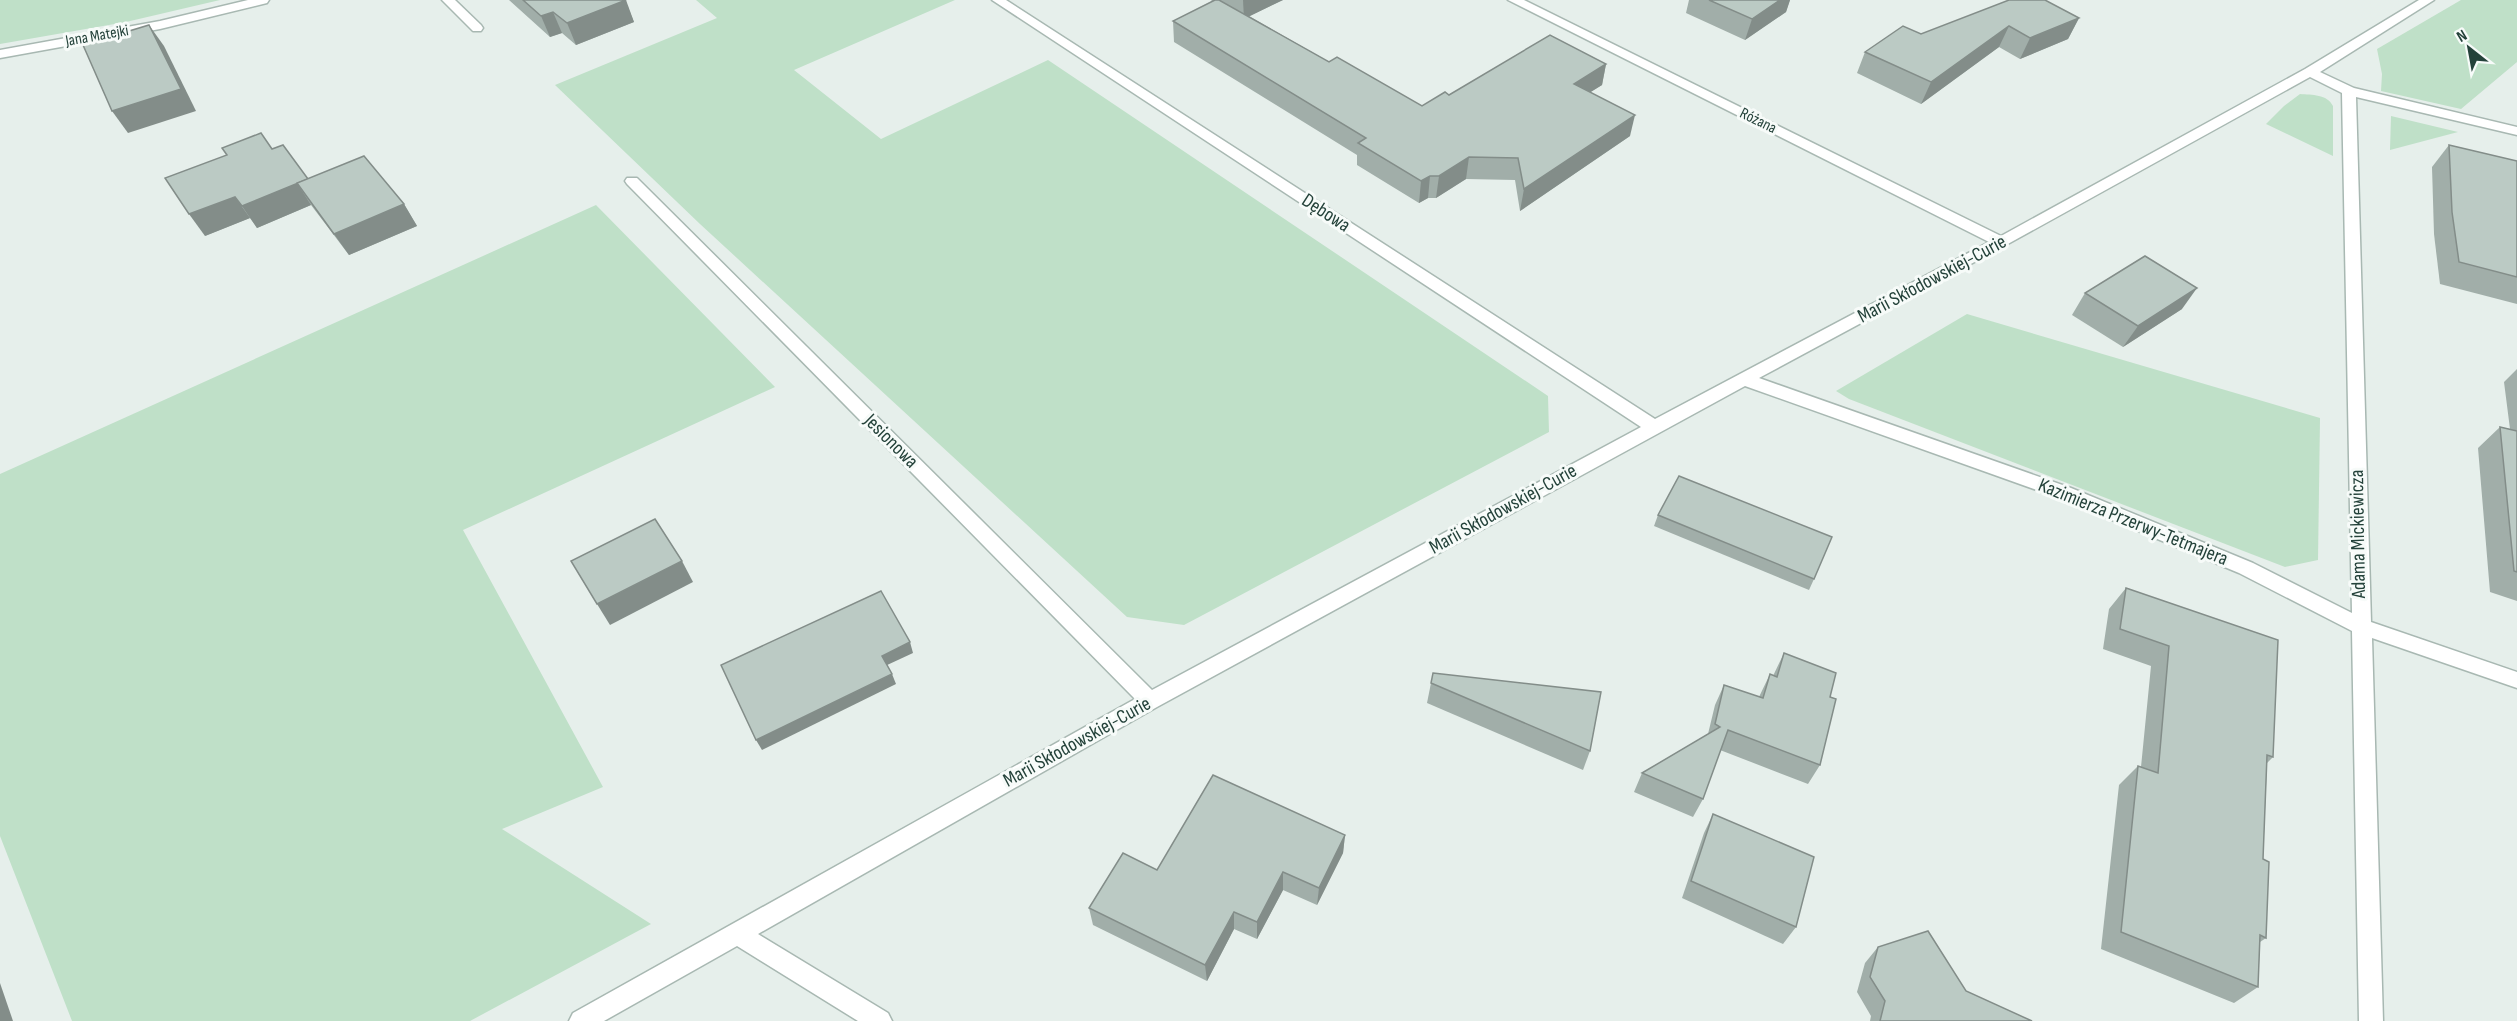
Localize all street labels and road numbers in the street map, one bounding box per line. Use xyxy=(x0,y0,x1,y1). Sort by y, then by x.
street label: Jana Matejki xyxy=(63,21,130,51)
street label: Różana xyxy=(1736,104,1780,138)
street label: Dębowa xyxy=(1297,188,1355,238)
street label: Marii Skłodowskiej-Curie xyxy=(1854,230,2010,328)
street label: Jesionowa xyxy=(858,408,923,473)
street label: Marii Skłodowskiej-Curie xyxy=(1425,459,1581,559)
street label: Adama Mickiewicza xyxy=(2345,469,2371,600)
street label: Kazimierza Przerwy-Tetmajera xyxy=(2035,473,2231,571)
street label: Marii Skłodowskiej-Curie xyxy=(999,692,1155,792)

